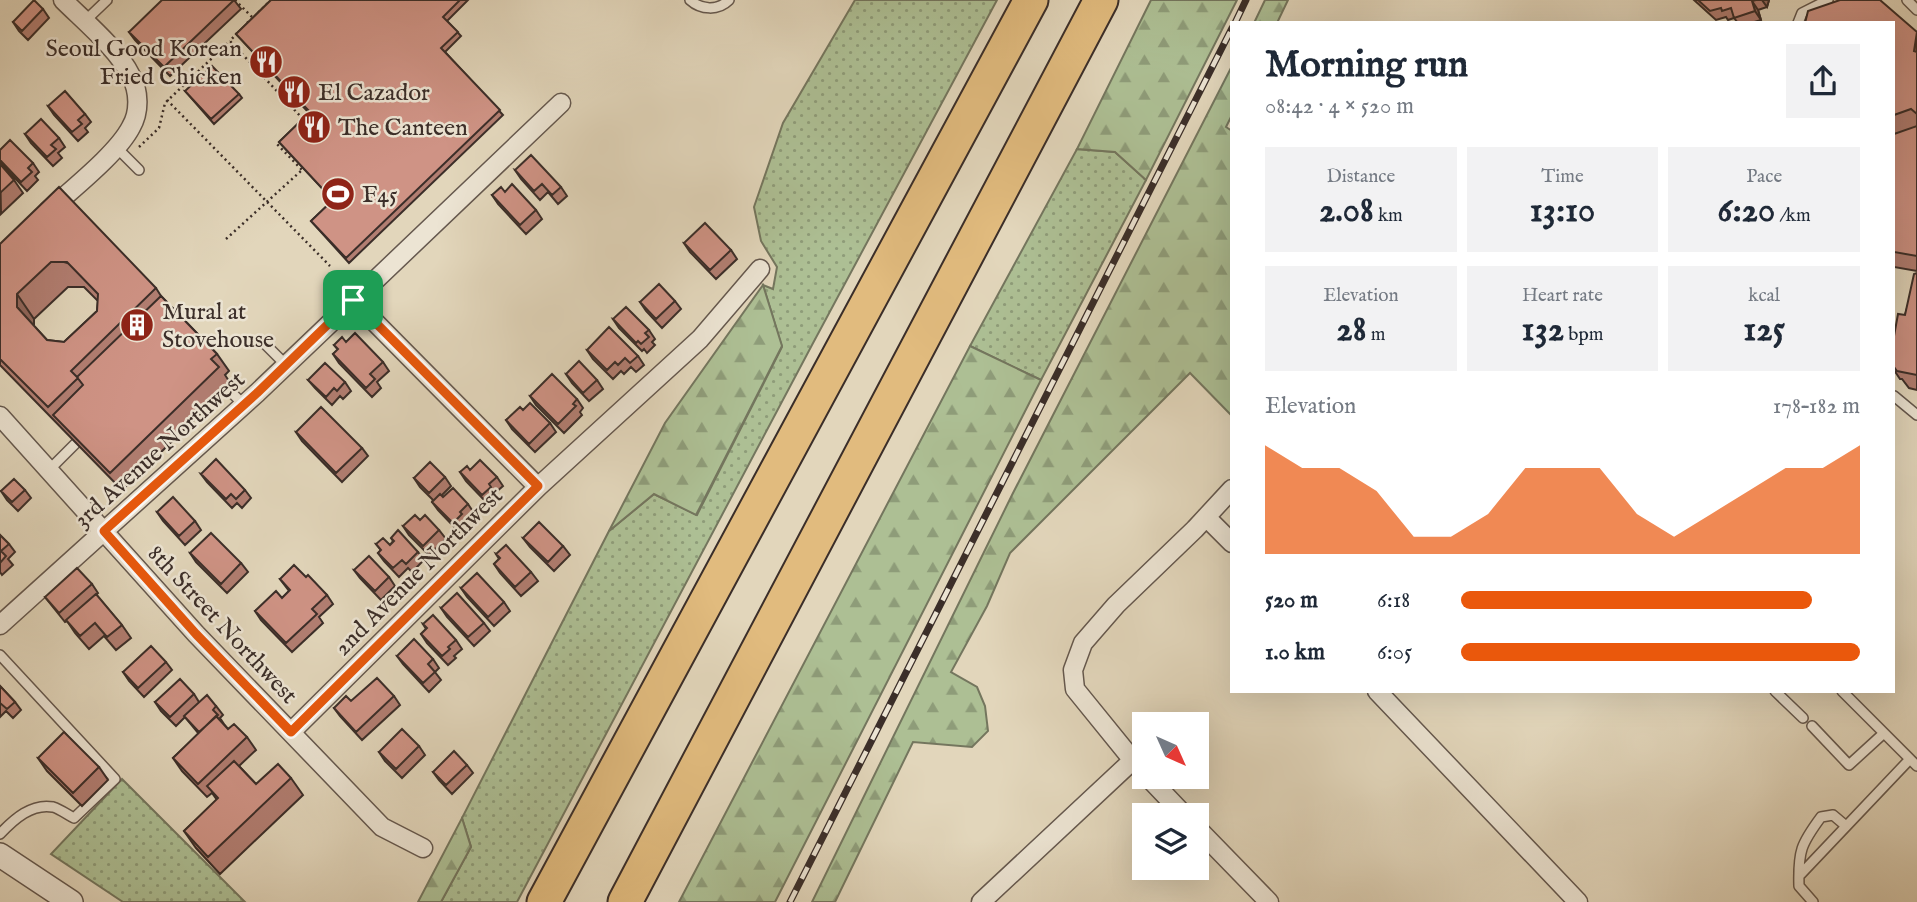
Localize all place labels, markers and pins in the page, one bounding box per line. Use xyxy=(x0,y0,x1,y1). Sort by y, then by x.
place label: Seoul Good Korean Fried Chicken xyxy=(45,34,242,93)
restaurant icon: Seoul Good Korean Fried Chicken xyxy=(247,43,285,81)
restaurant icon: El Cazador xyxy=(275,73,313,111)
place label: El Cazador xyxy=(318,78,430,109)
restaurant icon: The Canteen xyxy=(295,108,333,146)
place label: The Canteen xyxy=(338,113,468,144)
sports icon: F45 xyxy=(319,175,357,213)
place label: F45 xyxy=(362,180,398,211)
pin xyxy=(323,270,383,330)
place label: Mural at Stovehouse xyxy=(162,297,274,356)
building icon: Mural at Stovehouse xyxy=(118,306,156,344)

